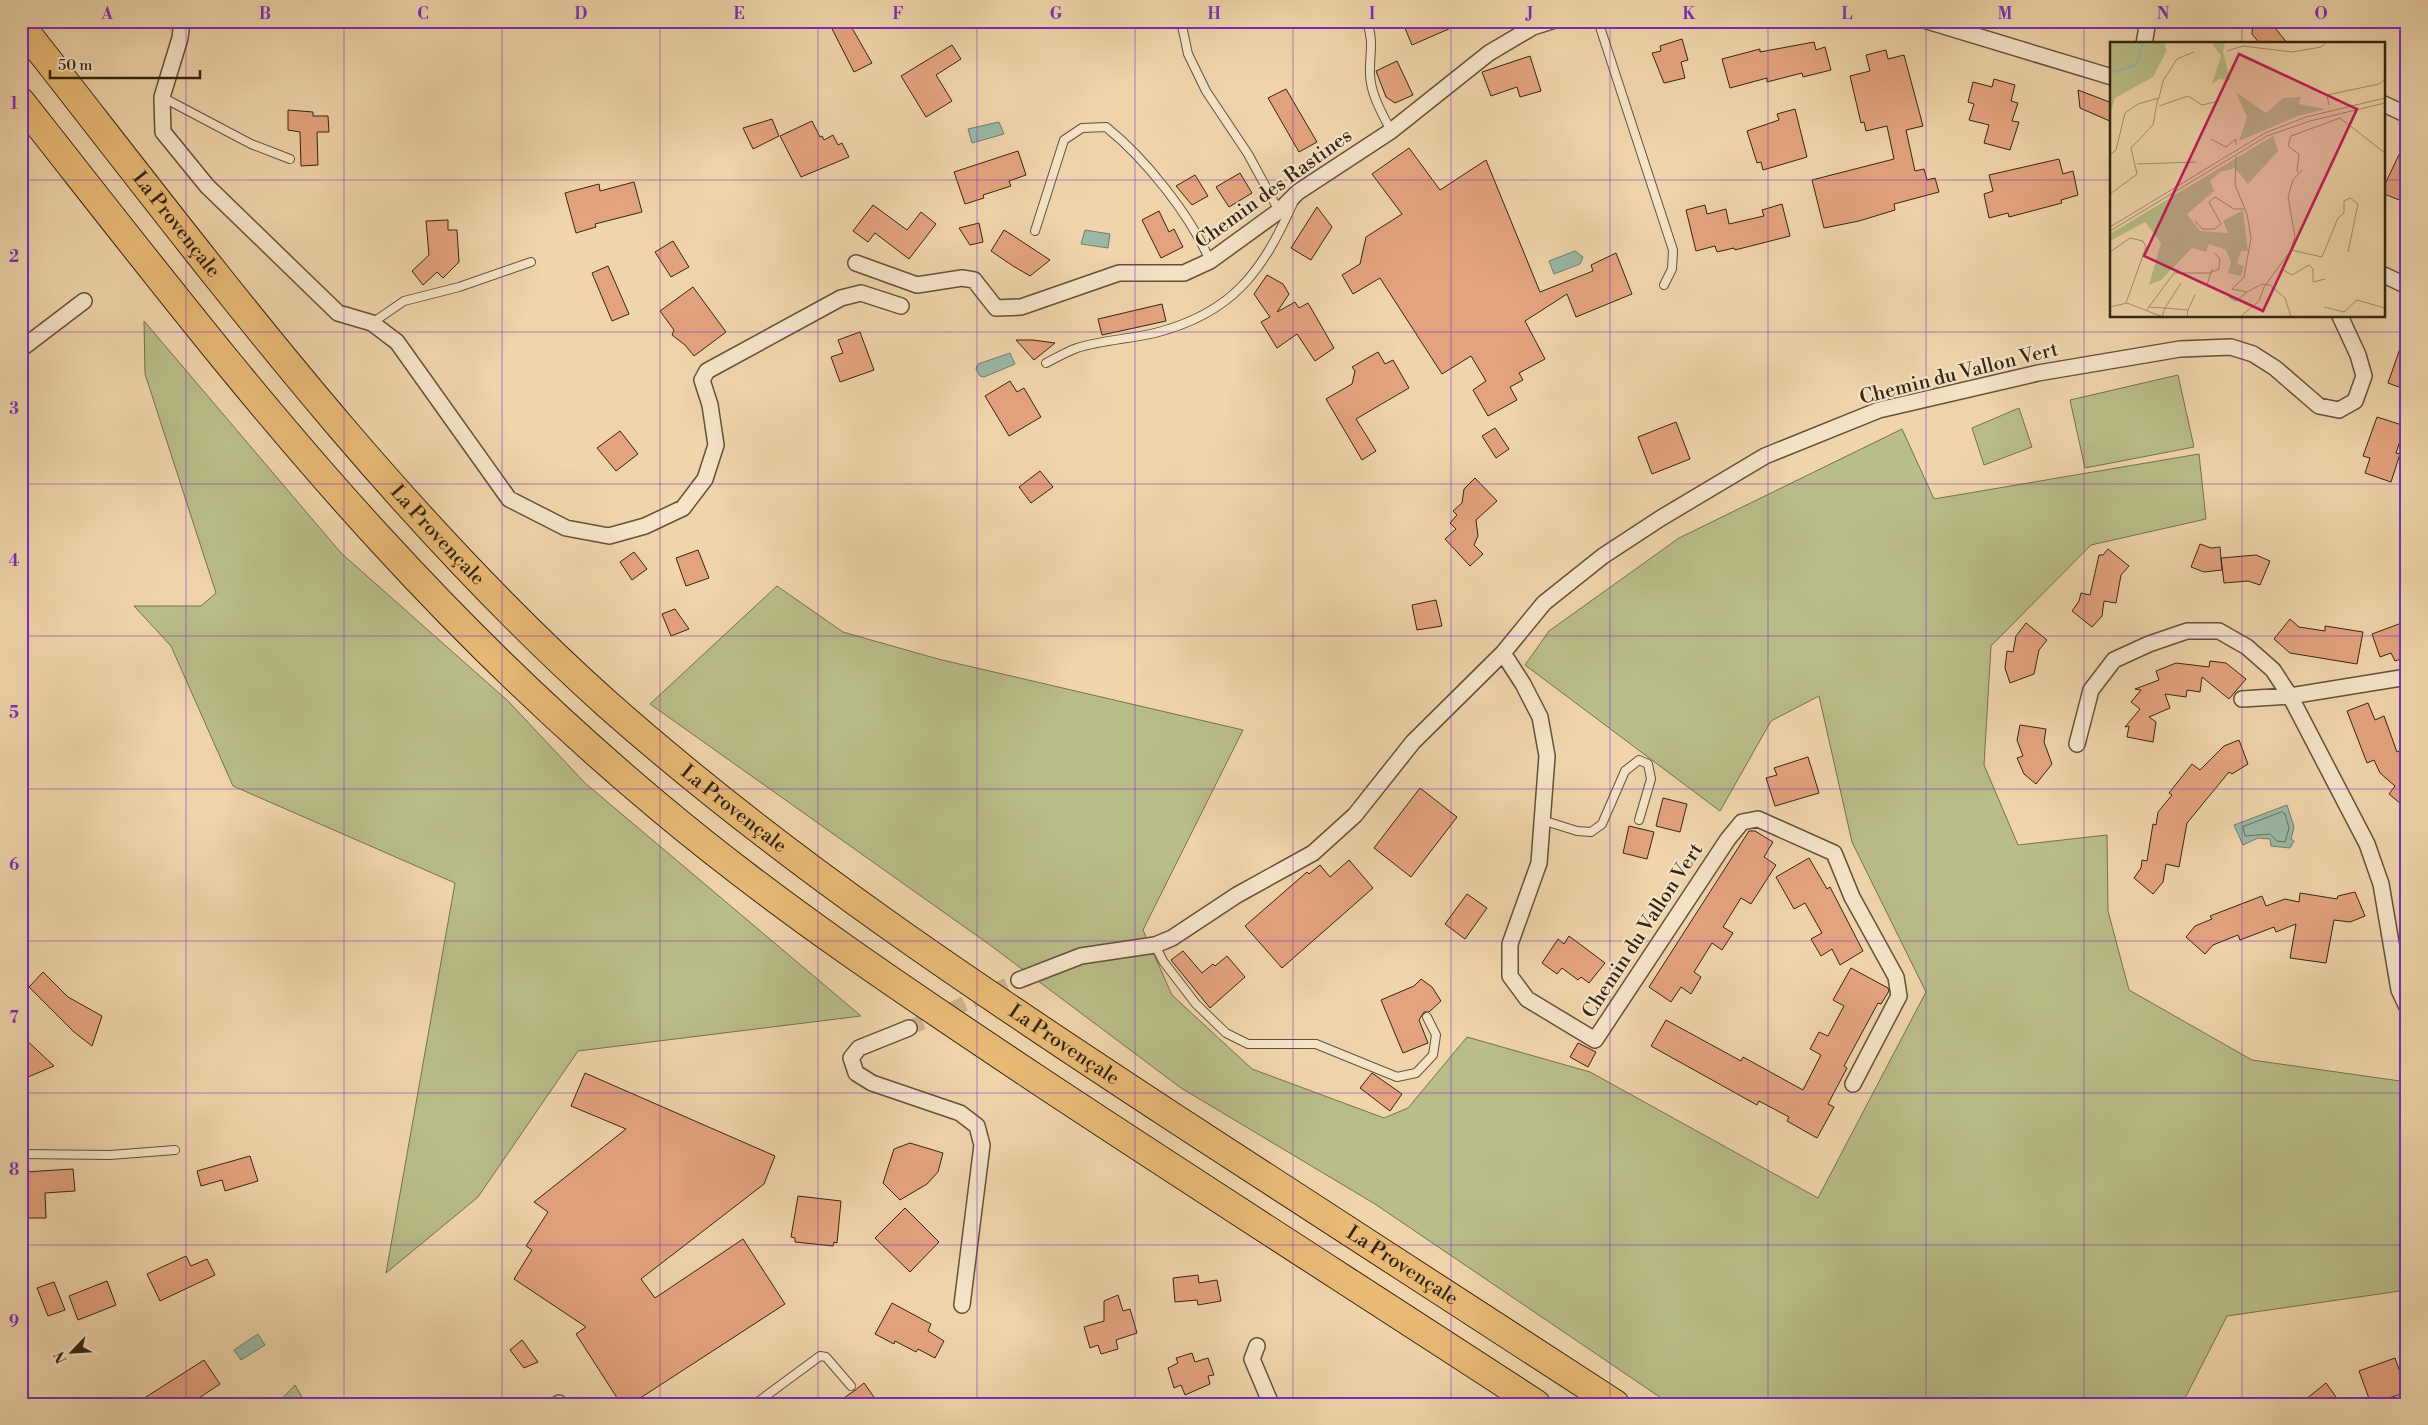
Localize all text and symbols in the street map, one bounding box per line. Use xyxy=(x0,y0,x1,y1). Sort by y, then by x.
text: A xyxy=(100,4,113,24)
text: B xyxy=(259,4,271,24)
text: C xyxy=(417,4,429,24)
text: D xyxy=(575,4,588,24)
text: E xyxy=(733,4,745,24)
text: F xyxy=(892,4,904,24)
text: G xyxy=(1050,4,1063,24)
text: H xyxy=(1207,4,1221,24)
text: I xyxy=(1369,4,1375,24)
text: J xyxy=(1525,4,1533,24)
text: K xyxy=(1683,4,1697,24)
text: L xyxy=(1842,4,1853,24)
text: M xyxy=(1998,4,2013,24)
text: N xyxy=(2157,4,2170,24)
text: O xyxy=(2314,4,2328,24)
inset map xyxy=(2110,42,2386,318)
scale bar xyxy=(50,48,200,80)
text: 50 m xyxy=(58,56,92,75)
text: 1 xyxy=(10,94,18,114)
street label: Chemin des Rastines xyxy=(1191,124,1357,254)
street label: La Provençale xyxy=(127,166,226,283)
text: 2 xyxy=(9,247,19,267)
street label: Chemin du Vallon Vert xyxy=(1857,337,2061,411)
text: 3 xyxy=(9,399,19,419)
street label: La Provençale xyxy=(385,480,490,591)
text: 4 xyxy=(9,551,20,571)
text: 5 xyxy=(9,703,19,723)
street label: La Provençale xyxy=(675,760,792,859)
street label: Chemin du Vallon Vert xyxy=(1577,839,1709,1023)
text: 6 xyxy=(9,855,19,875)
street label: La Provençale xyxy=(1004,999,1124,1091)
text: 7 xyxy=(9,1008,19,1028)
text: 8 xyxy=(9,1160,19,1180)
street label: La Provençale xyxy=(1342,1220,1463,1311)
text: 9 xyxy=(9,1312,19,1332)
north arrow xyxy=(48,1328,98,1378)
text: N xyxy=(51,1348,72,1366)

